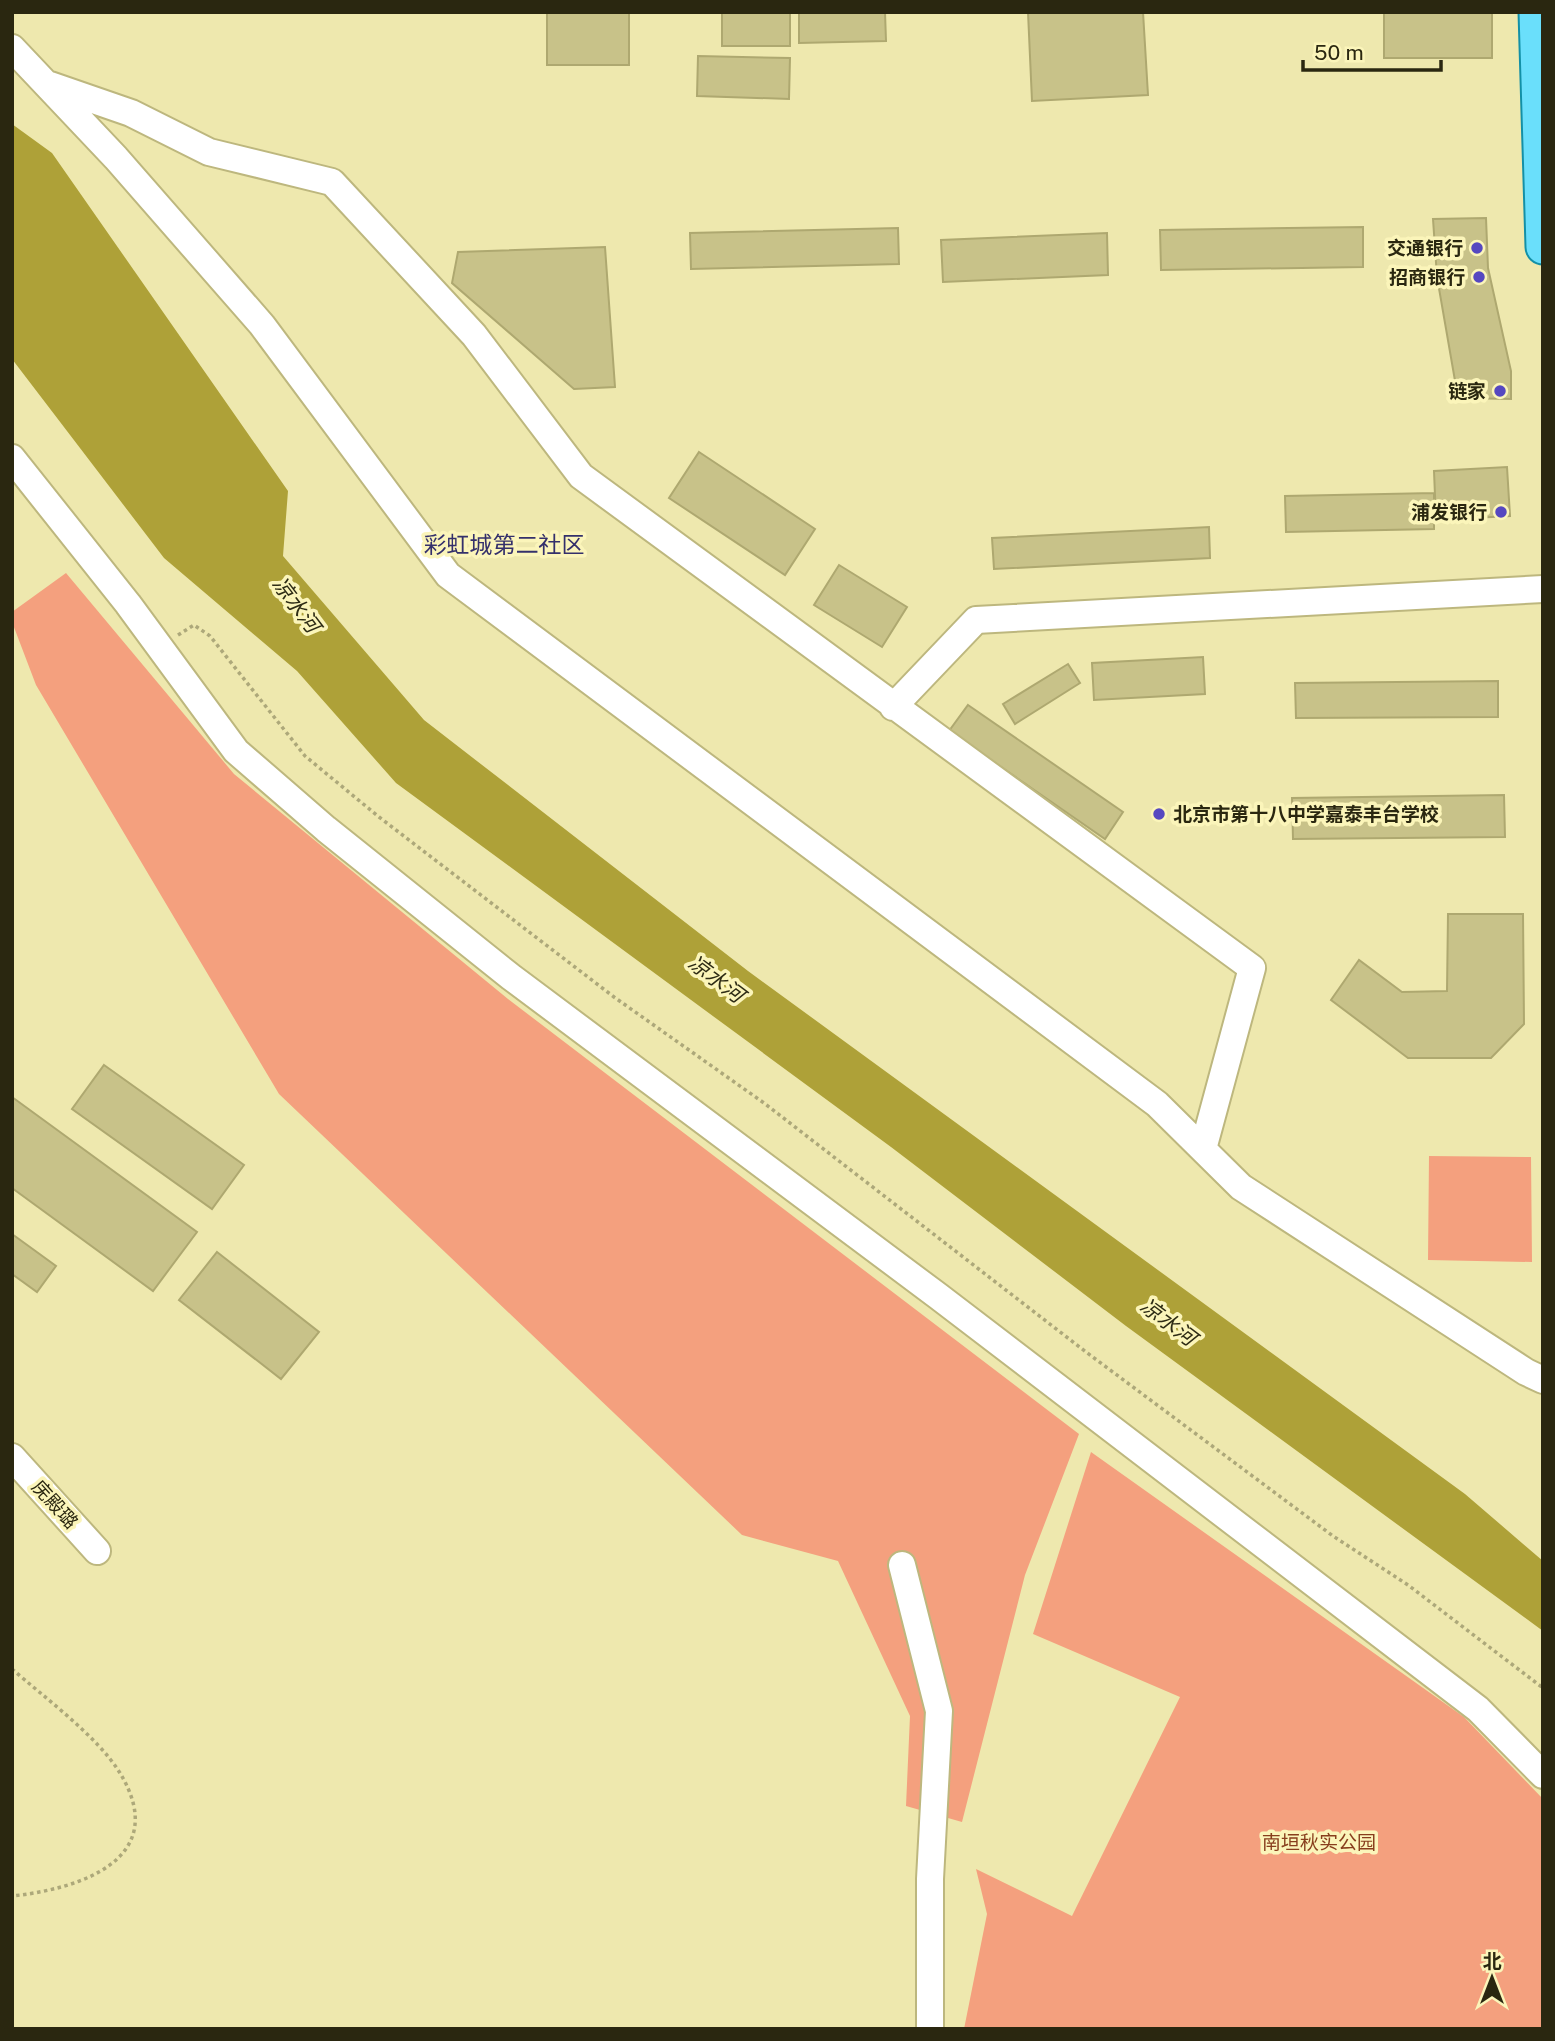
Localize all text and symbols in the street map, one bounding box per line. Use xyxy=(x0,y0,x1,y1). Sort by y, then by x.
scale bar xyxy=(1303,28,1441,72)
text: 50 m xyxy=(1314,40,1364,65)
place label: 交通银行 xyxy=(1387,237,1463,259)
marker: 交通银行 xyxy=(1469,240,1485,256)
place label: 招商银行 xyxy=(1389,266,1465,288)
marker: 招商银行 xyxy=(1471,269,1487,285)
place label: 链家 xyxy=(1448,380,1486,402)
marker: 链家 xyxy=(1492,383,1508,399)
place label: 浦发银行 xyxy=(1411,501,1487,523)
marker: 浦发银行 xyxy=(1493,504,1509,520)
district label: 彩虹城第二社区 xyxy=(424,531,585,558)
water label: 凉水河 xyxy=(267,572,328,641)
place label: 北京市第十八中学嘉泰丰台学校 xyxy=(1173,803,1439,825)
marker: 北京市第十八中学嘉泰丰台学校 xyxy=(1151,806,1167,822)
water label: 凉水河 xyxy=(684,950,752,1010)
water label: 凉水河 xyxy=(1136,1293,1204,1353)
street label: 庑殿璐 xyxy=(28,1475,82,1533)
park label: 南垣秋实公园 xyxy=(1262,1831,1376,1853)
north arrow xyxy=(1457,1943,1527,2013)
text: 北 xyxy=(1482,1950,1502,1972)

